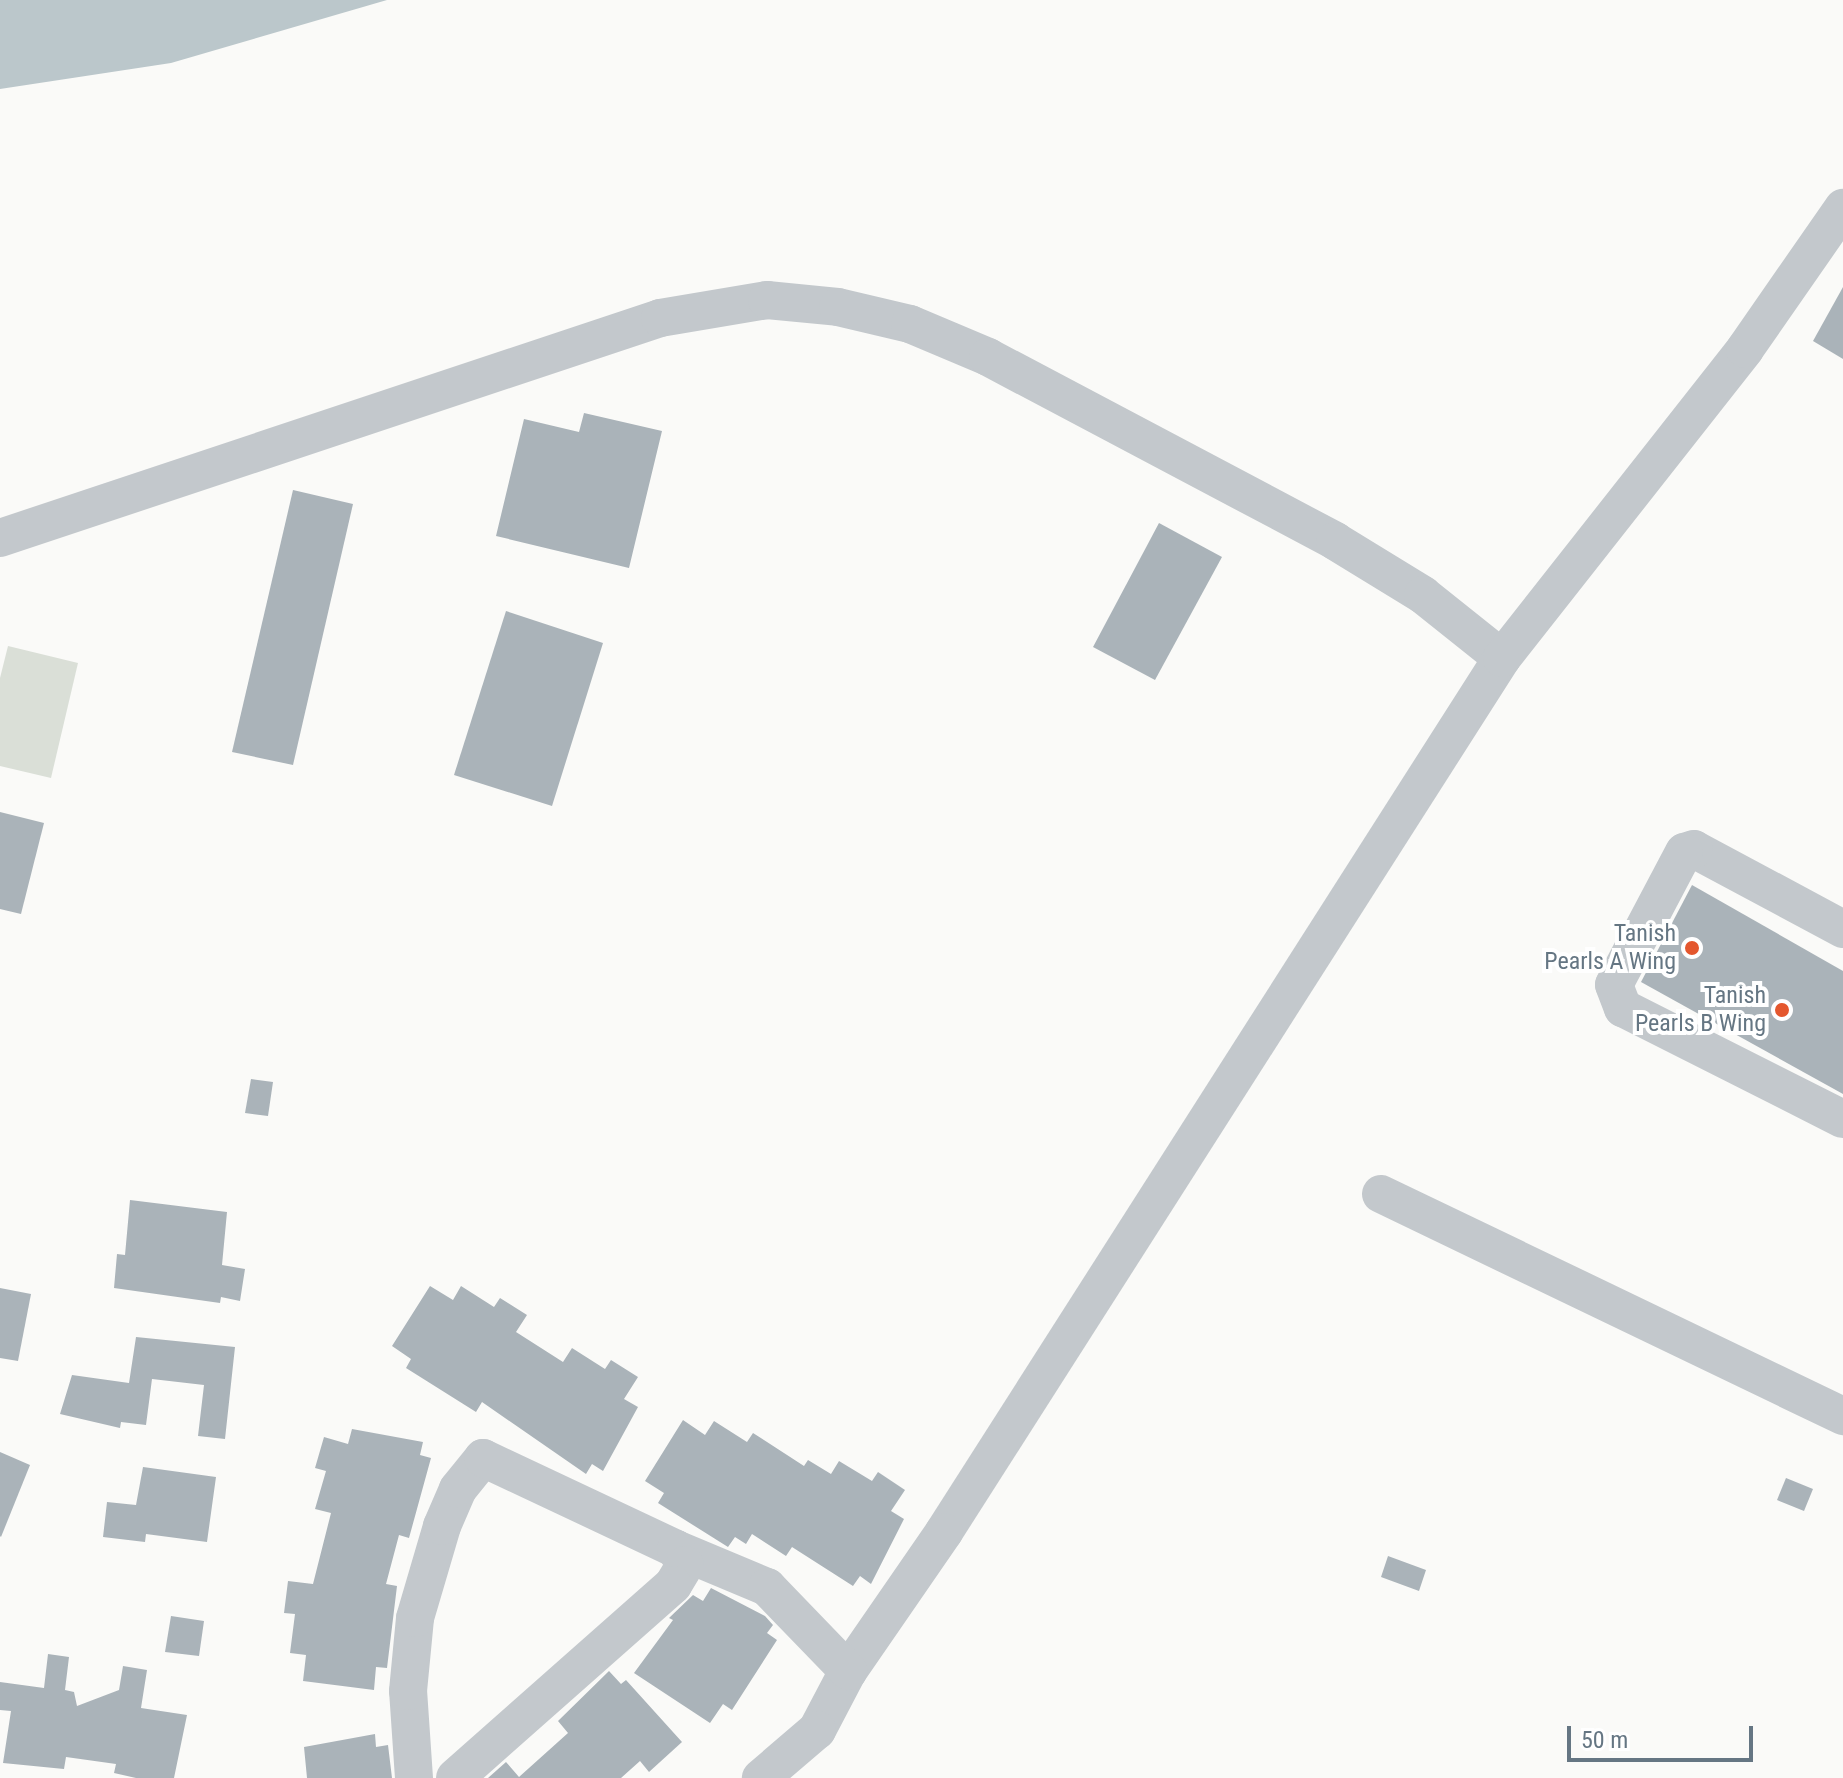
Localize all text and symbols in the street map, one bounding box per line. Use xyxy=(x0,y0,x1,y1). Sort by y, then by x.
place label: Tanish Pearls A Wing xyxy=(1544,920,1676,976)
marker: Tanish Pearls A Wing xyxy=(1683,939,1701,957)
place label: Tanish Pearls B Wing xyxy=(1635,982,1766,1038)
marker: Tanish Pearls B Wing xyxy=(1773,1001,1791,1019)
scale bar xyxy=(1571,1710,1757,1760)
text: 50 m xyxy=(1581,1726,1628,1754)

